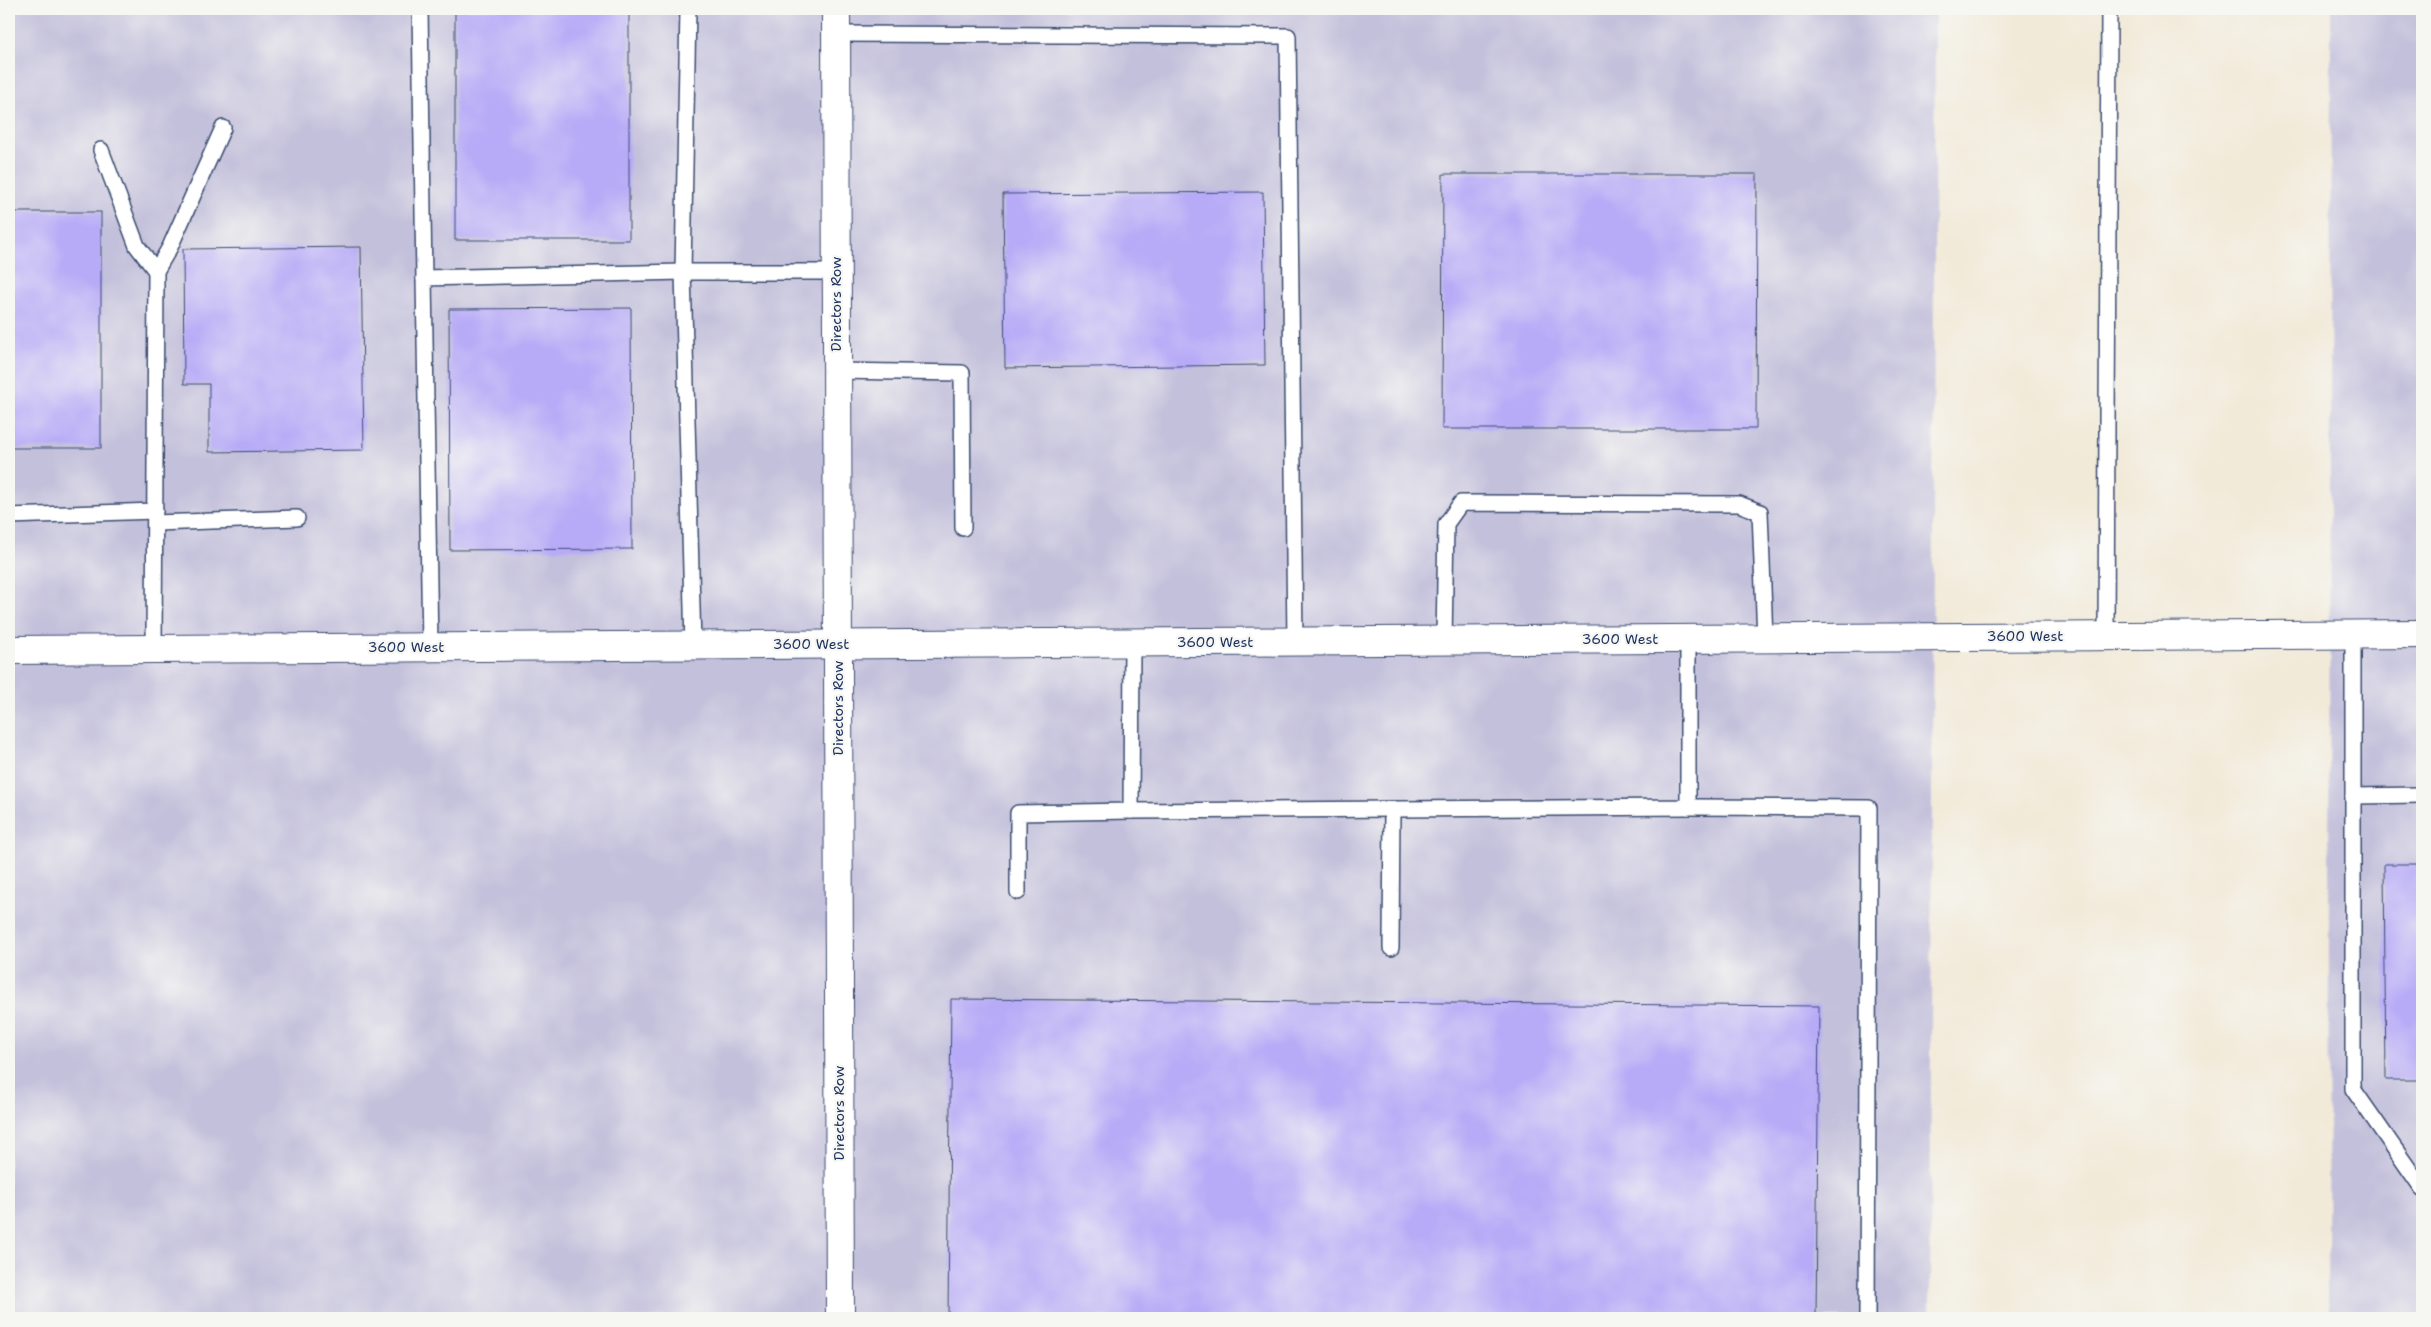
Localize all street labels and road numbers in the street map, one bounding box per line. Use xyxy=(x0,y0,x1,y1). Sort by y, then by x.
street label: Directors Row xyxy=(827,257,845,351)
street label: 3600 West xyxy=(1987,627,2063,645)
street label: 3600 West xyxy=(1582,630,1658,648)
street label: 3600 West xyxy=(1177,633,1253,651)
street label: 3600 West xyxy=(773,635,849,653)
street label: 3600 West xyxy=(368,638,444,656)
street label: Directors Row xyxy=(829,661,847,755)
street label: Directors Row xyxy=(830,1066,848,1160)

